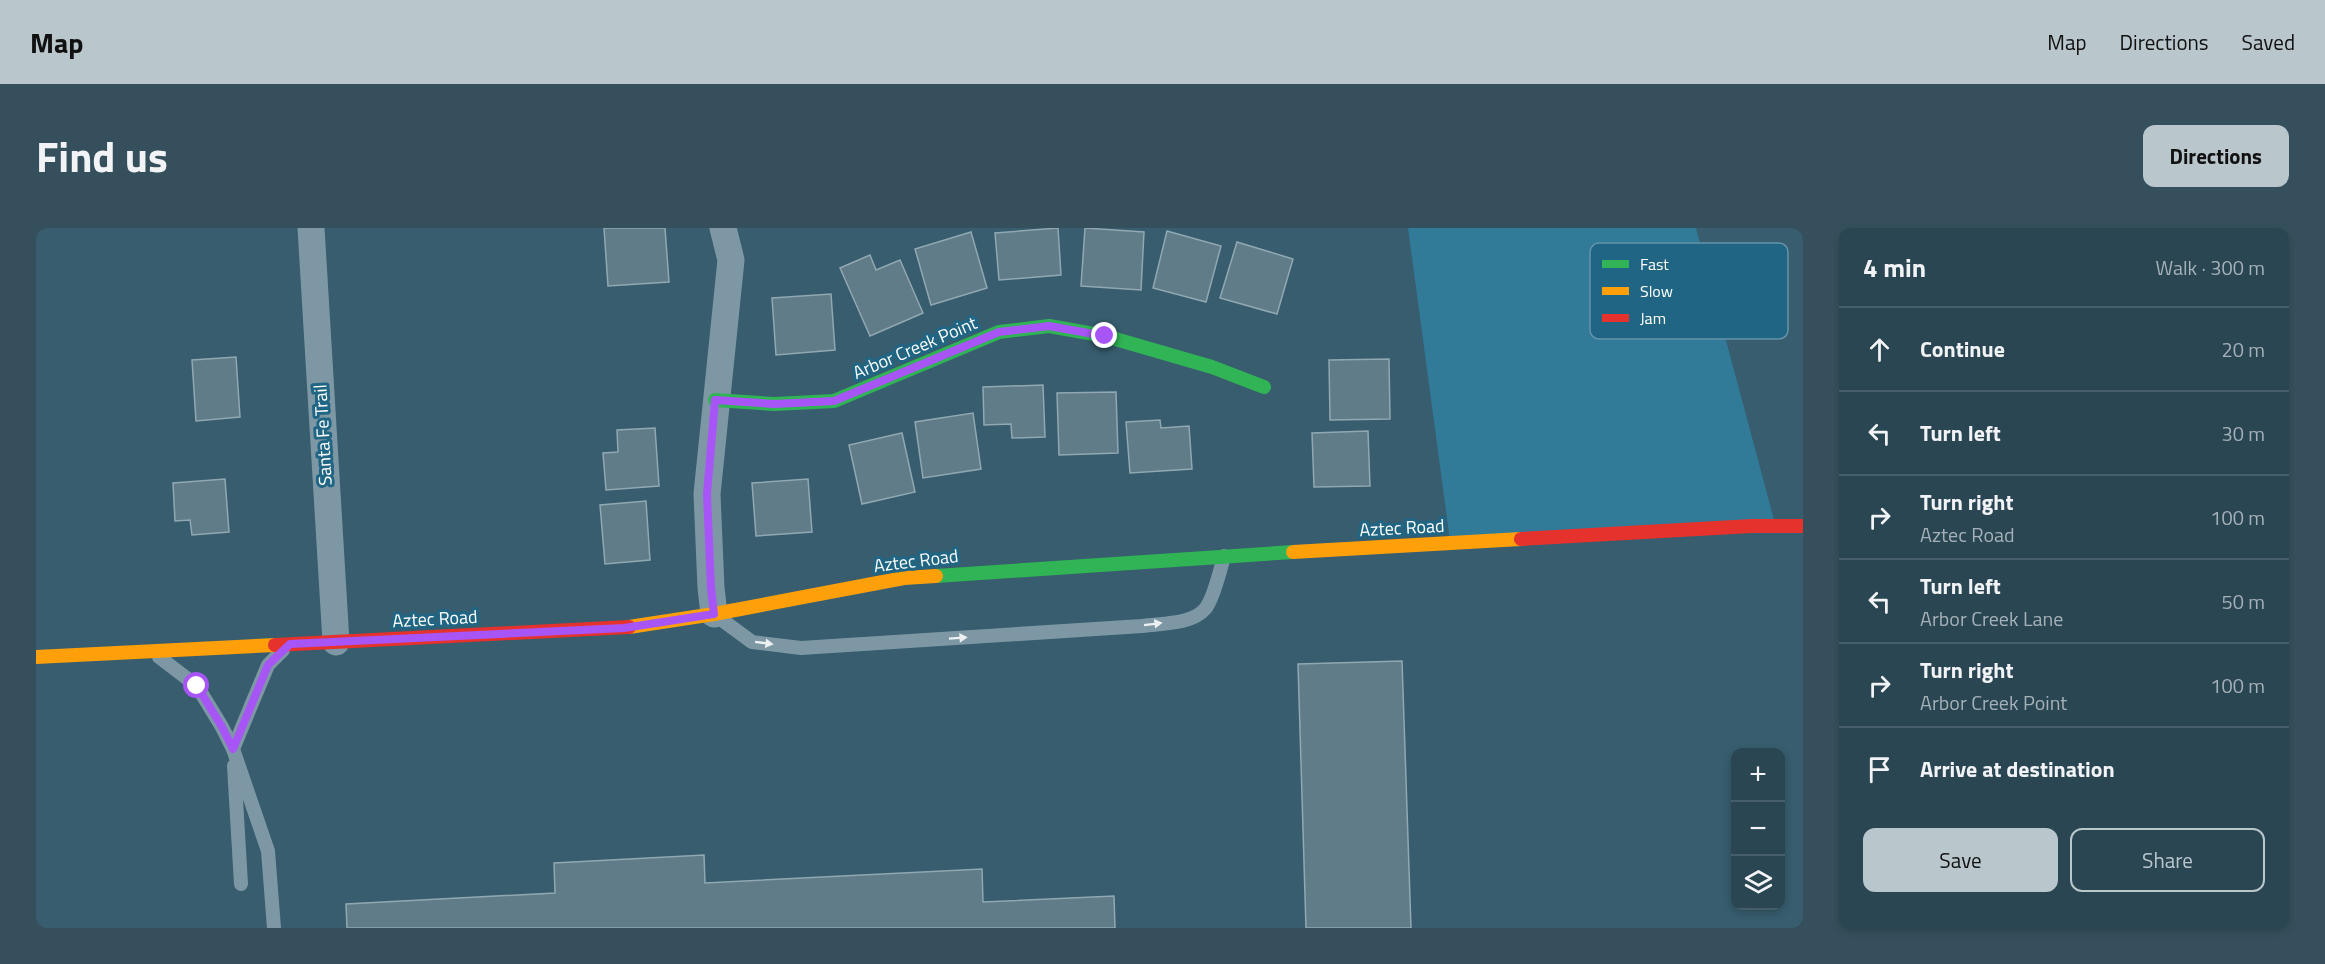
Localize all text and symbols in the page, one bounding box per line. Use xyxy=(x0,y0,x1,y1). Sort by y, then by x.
text: Map xyxy=(30,21,84,64)
text: Map xyxy=(2047,26,2087,58)
text: Directions xyxy=(2120,26,2209,58)
text: Saved xyxy=(2242,26,2295,58)
text: Find us xyxy=(36,124,168,188)
button: Directions xyxy=(2143,125,2289,187)
legend xyxy=(1590,243,1788,339)
text: 4 min xyxy=(1863,248,1926,287)
text: Fast xyxy=(1640,252,1669,276)
text: Walk · 300 m xyxy=(2156,252,2265,283)
text: Slow xyxy=(1640,279,1673,303)
text: Jam xyxy=(1640,306,1666,330)
street label: Arbor Creek Point xyxy=(848,309,982,386)
route end xyxy=(1091,322,1117,348)
text: Continue xyxy=(1920,332,2005,366)
icon: ahead xyxy=(1863,333,1896,366)
text: 20 m xyxy=(2221,334,2265,365)
street label: Santa Fe Trail xyxy=(306,384,339,486)
text: Turn left xyxy=(1920,416,2001,450)
icon: left xyxy=(1863,417,1896,450)
text: 30 m xyxy=(2221,418,2265,449)
text: Turn right xyxy=(1920,485,2014,519)
icon: right xyxy=(1863,501,1896,534)
text: 100 m xyxy=(2210,502,2265,533)
street label: Aztec Road xyxy=(1359,512,1445,543)
text: Aztec Road xyxy=(1920,519,2015,550)
street label: Aztec Road xyxy=(872,542,960,579)
text: Turn left xyxy=(1920,569,2001,603)
icon: left xyxy=(1863,585,1896,618)
text: 50 m xyxy=(2221,586,2265,617)
street label: Aztec Road xyxy=(392,603,478,634)
text: Arbor Creek Lane xyxy=(1920,603,2063,634)
one-way arrow xyxy=(1143,620,1162,629)
one-way arrow xyxy=(949,633,968,642)
one-way arrow xyxy=(754,639,773,648)
text: Turn right xyxy=(1920,653,2014,687)
icon: right xyxy=(1863,669,1896,702)
text: 100 m xyxy=(2210,670,2265,701)
route start xyxy=(183,672,209,698)
text: Arbor Creek Point xyxy=(1920,687,2067,718)
map controls xyxy=(1731,748,1785,910)
button: + xyxy=(1731,748,1785,802)
text: Arrive at destination xyxy=(1920,752,2115,786)
icon: arrive xyxy=(1863,753,1896,786)
button: − xyxy=(1731,802,1785,856)
button: Save xyxy=(1863,828,2058,892)
button: Share xyxy=(2070,828,2265,892)
button: layers xyxy=(1731,856,1785,910)

